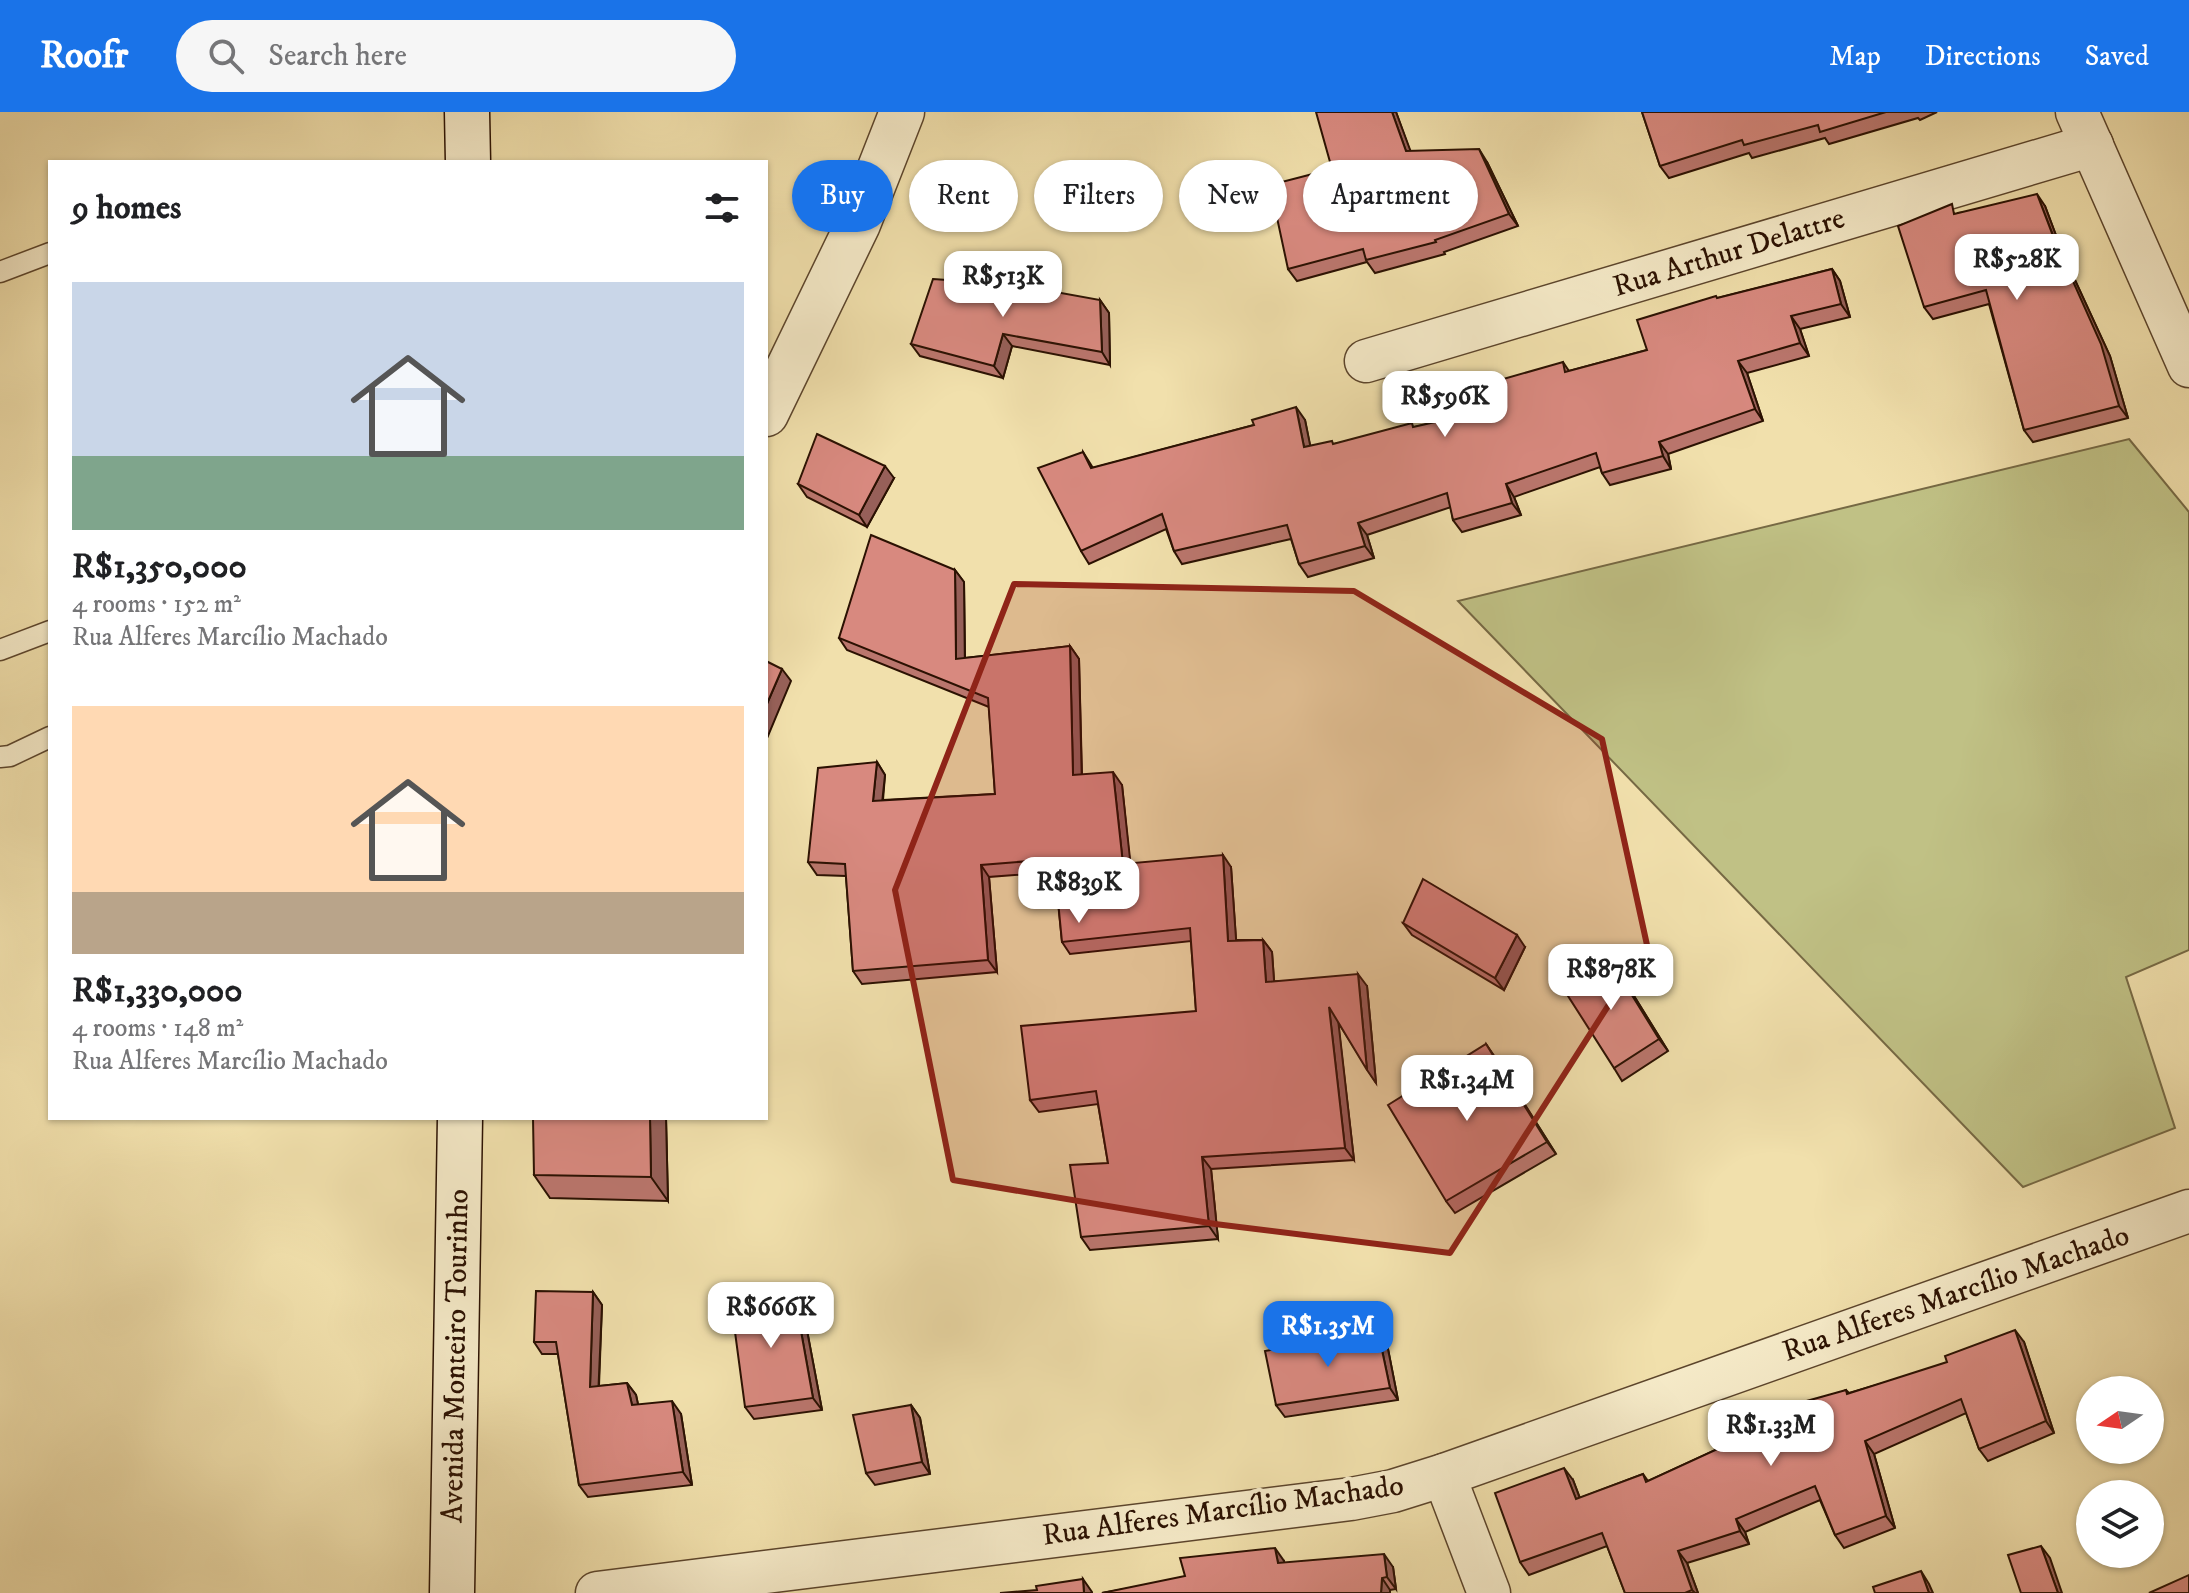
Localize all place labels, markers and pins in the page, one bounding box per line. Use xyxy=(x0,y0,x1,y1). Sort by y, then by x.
pin: R$528K xyxy=(1952,234,2082,302)
pin: R$513K xyxy=(938,251,1068,319)
pin: R$596K xyxy=(1380,371,1510,439)
pin: R$839K xyxy=(1014,857,1144,925)
pin: R$878K xyxy=(1546,944,1676,1012)
pin: R$1.34M xyxy=(1393,1055,1541,1123)
pin: R$666K xyxy=(706,1282,836,1350)
pin: R$1.35M xyxy=(1254,1301,1402,1369)
pin: R$1.33M xyxy=(1697,1400,1845,1468)

